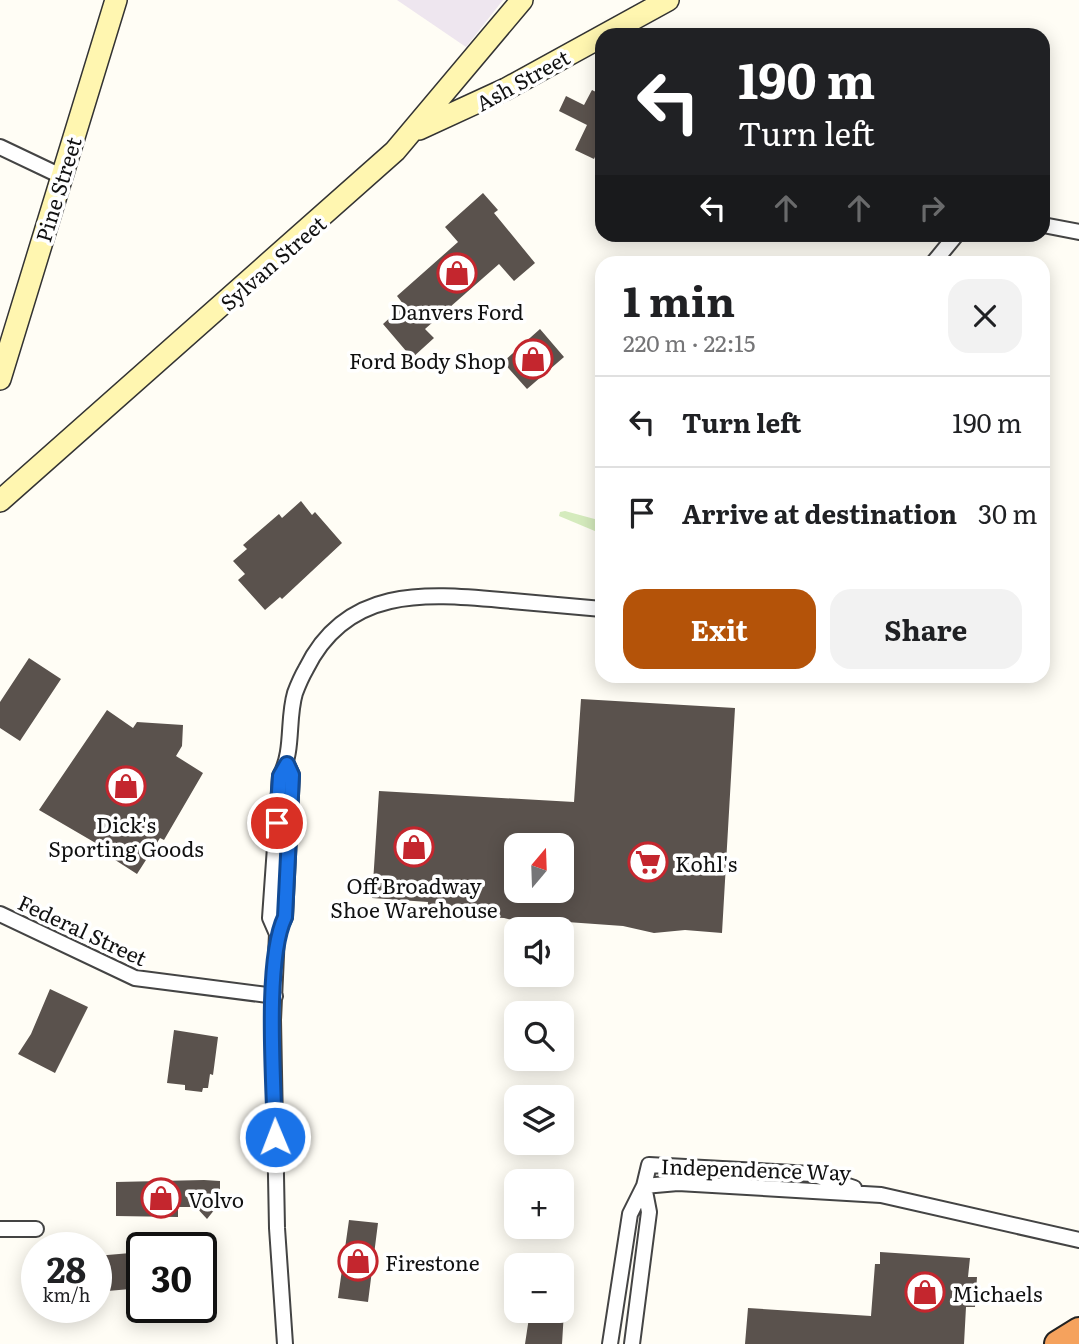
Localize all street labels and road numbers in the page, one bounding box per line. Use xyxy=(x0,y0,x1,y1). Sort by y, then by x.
street label: Ash Street xyxy=(469,40,575,118)
street label: Pine Street xyxy=(26,132,88,245)
street label: Sylvan Street xyxy=(212,207,332,317)
street label: Federal Street xyxy=(14,886,153,973)
street label: Independence Way xyxy=(660,1149,853,1187)

